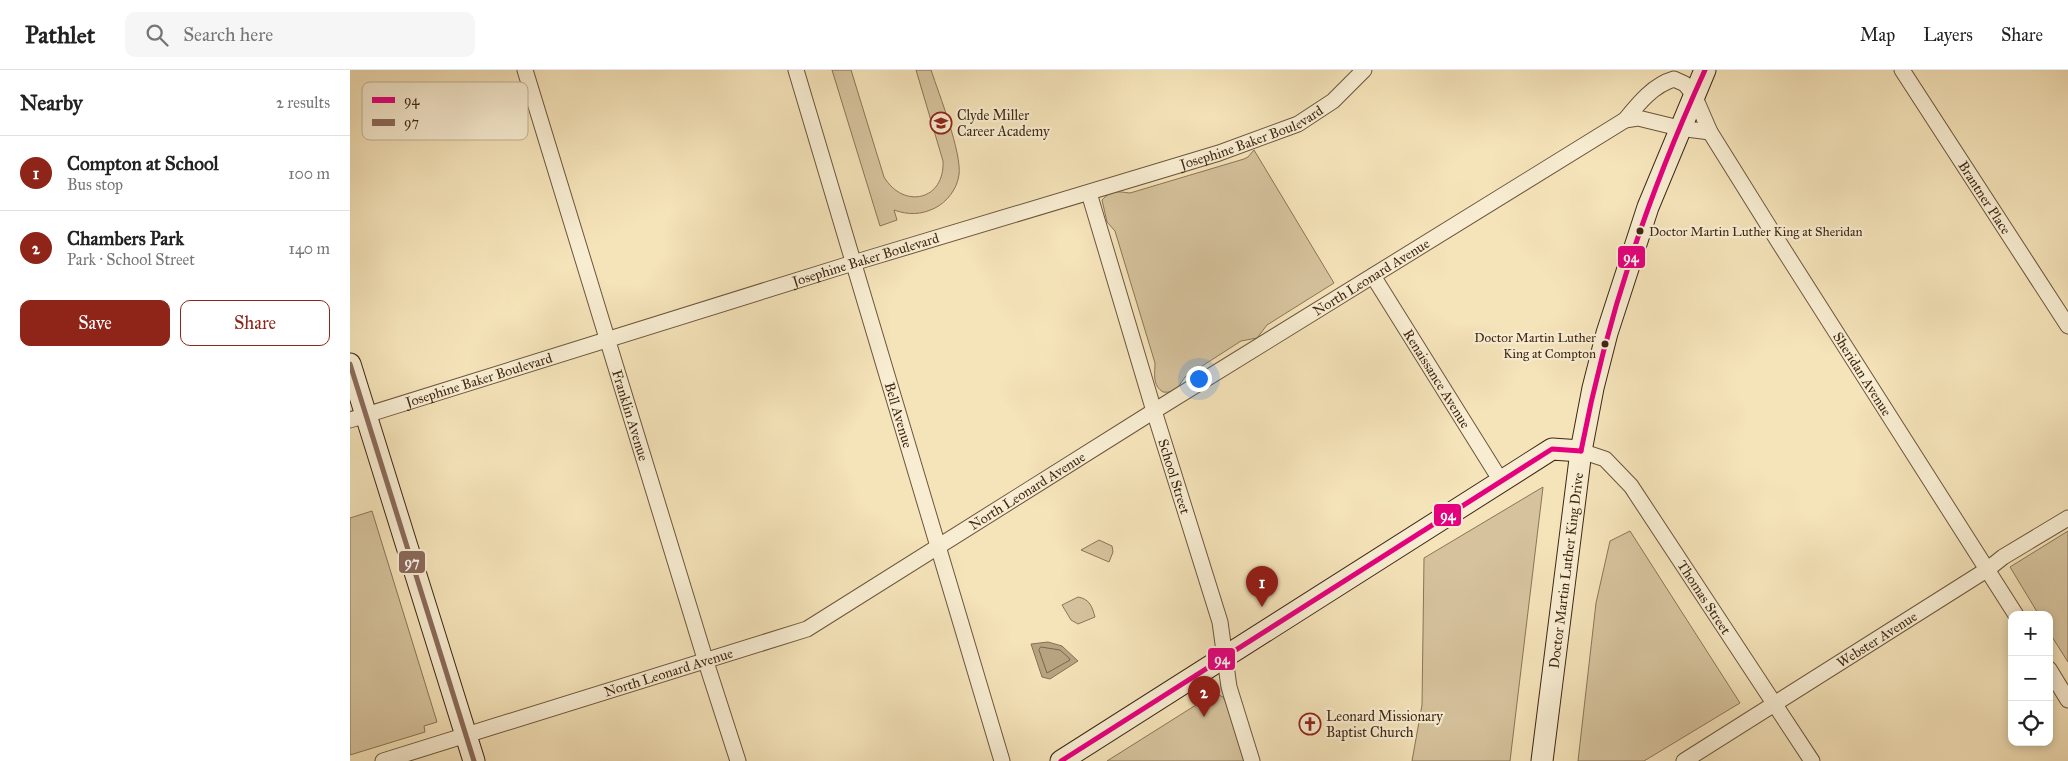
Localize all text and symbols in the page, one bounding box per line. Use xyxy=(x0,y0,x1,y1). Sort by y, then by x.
search box xyxy=(125,12,475,57)
text: Pathlet xyxy=(25,20,95,50)
icon: search xyxy=(143,21,171,49)
text: Search here xyxy=(183,23,273,46)
text: Map xyxy=(1860,24,1895,46)
text: Layers xyxy=(1923,24,1973,46)
text: Share xyxy=(2001,24,2043,46)
legend xyxy=(362,82,528,140)
text: Nearby xyxy=(20,90,83,116)
text: 94 xyxy=(404,92,421,109)
text: 2 results xyxy=(276,93,330,112)
street label: Josephine Baker Boulevard xyxy=(1176,102,1326,175)
place label: Clyde Miller Career Academy xyxy=(957,107,1050,140)
school or university icon: Clyde Miller Career Academy xyxy=(929,111,953,135)
text: 97 xyxy=(404,114,419,131)
text: Compton at School xyxy=(67,152,219,175)
street label: Brantner Place xyxy=(1954,158,2014,238)
text: 1 xyxy=(33,164,39,183)
text: 100 m xyxy=(288,164,330,183)
text: Bus stop xyxy=(67,175,123,194)
place label: Doctor Martin Luther King at Sheridan xyxy=(1649,224,1863,240)
marker: Doctor Martin Luther King at Sheridan xyxy=(1635,226,1645,236)
text: Chambers Park xyxy=(67,227,184,250)
street label: Josephine Baker Boulevard xyxy=(788,230,941,292)
street label: North Leonard Avenue xyxy=(1310,235,1433,320)
text: 2 xyxy=(32,239,40,258)
text: 140 m xyxy=(289,239,330,258)
line badge: 94 xyxy=(1617,245,1646,269)
text: 94 xyxy=(1623,249,1640,267)
text: Park · School Street xyxy=(67,250,195,269)
button: Save xyxy=(20,300,170,346)
button: Share xyxy=(180,300,330,346)
street label: Renaissance Avenue xyxy=(1399,326,1474,432)
street label: Sheridan Avenue xyxy=(1829,329,1895,419)
place label: Doctor Martin Luther King at Compton xyxy=(1474,330,1596,362)
marker: Doctor Martin Luther King at Compton xyxy=(1600,339,1610,349)
street label: Josephine Baker Boulevard xyxy=(402,349,554,413)
your location xyxy=(1186,366,1212,392)
street label: Franklin Avenue xyxy=(608,368,652,463)
street label: Bell Avenue xyxy=(881,380,916,450)
street label: School Street xyxy=(1154,437,1194,516)
street label: North Leonard Avenue xyxy=(966,448,1089,534)
street label: Doctor Martin Luther King Drive xyxy=(1546,471,1587,670)
line badge: 94 xyxy=(1433,503,1462,527)
text: 94 xyxy=(1440,507,1457,525)
line badge: 97 xyxy=(398,550,426,574)
text: 97 xyxy=(405,554,420,572)
street label: Thomas Street xyxy=(1673,557,1734,638)
pin: 1 xyxy=(1246,566,1278,607)
street label: Webster Avenue xyxy=(1834,608,1920,671)
map controls xyxy=(2008,611,2053,746)
button: + xyxy=(2008,611,2053,656)
street label: North Leonard Avenue xyxy=(602,645,735,701)
line badge: 94 xyxy=(1207,647,1236,671)
text: 94 xyxy=(1214,651,1231,669)
button: − xyxy=(2008,656,2053,701)
pin: 2 xyxy=(1188,676,1220,717)
button: locate xyxy=(2008,701,2053,746)
place label: Leonard Missionary Baptist Church xyxy=(1326,708,1443,741)
church icon: Leonard Missionary Baptist Church xyxy=(1298,712,1322,736)

